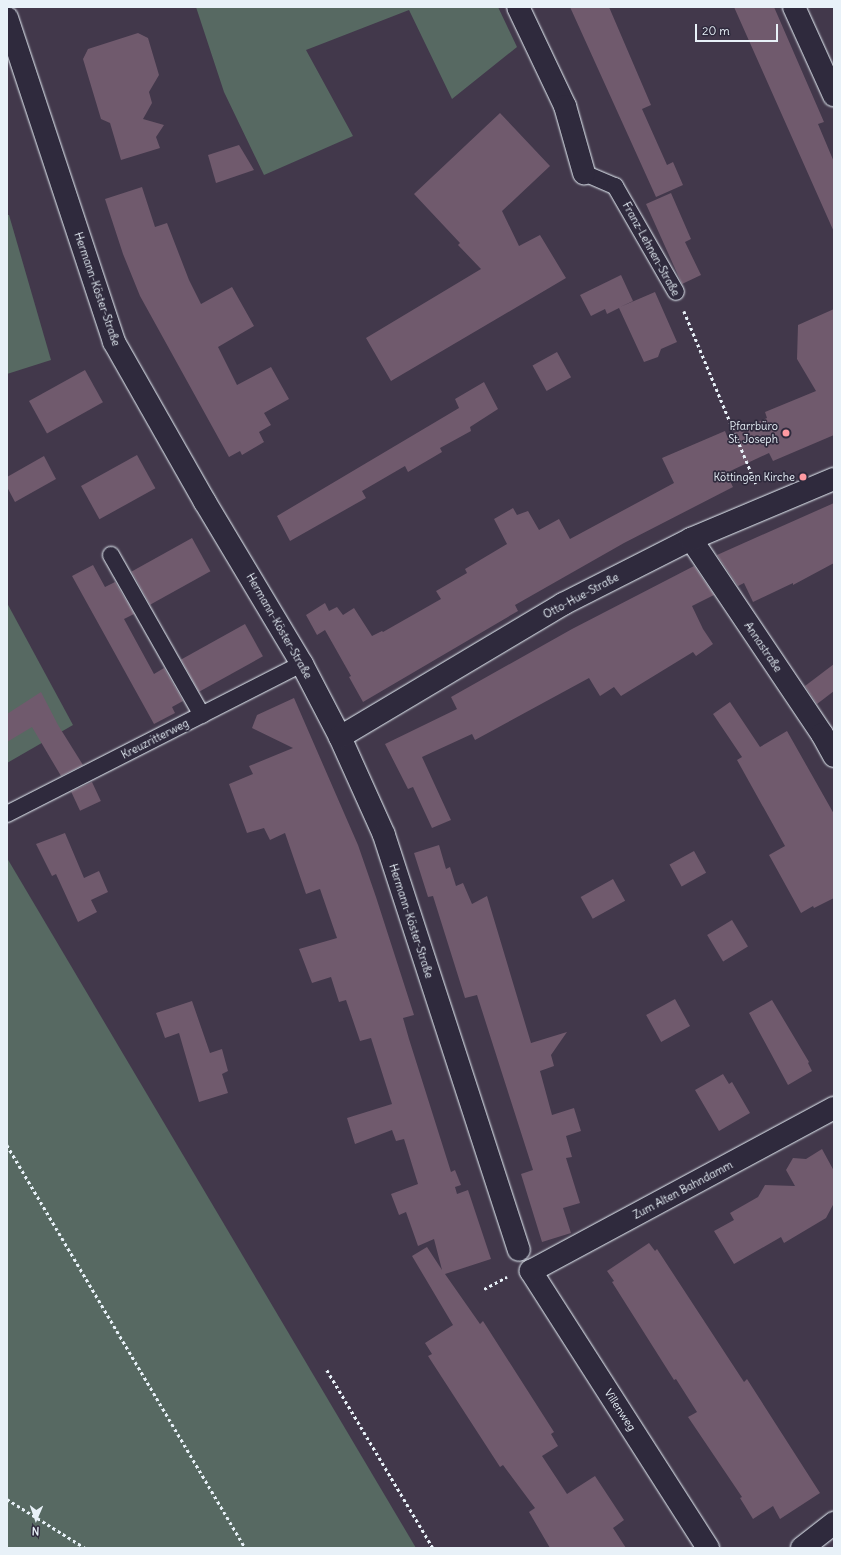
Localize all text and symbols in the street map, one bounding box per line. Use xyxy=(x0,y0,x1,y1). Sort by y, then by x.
scale bar xyxy=(697,16,780,42)
text: 20 m xyxy=(702,23,730,38)
street label: Franz-Lehnen-Straße xyxy=(620,200,682,298)
street label: Hermann-Köster-Straße xyxy=(71,230,123,348)
place label: Pfarrbüro St. Joseph xyxy=(728,420,778,446)
marker: Pfarrbüro St. Joseph xyxy=(781,428,791,438)
place label: Köttingen Kirche xyxy=(713,470,795,484)
marker: Köttingen Kirche xyxy=(798,472,808,482)
street label: Hermann-Köster-Straße xyxy=(243,571,315,681)
street label: Otto-Hue-Straße xyxy=(541,571,621,621)
street label: Annastraße xyxy=(741,620,785,674)
street label: Kreuzritterweg xyxy=(119,716,191,762)
street label: Hermann-Köster-Straße xyxy=(386,862,436,980)
street label: Zum Alten Bahndamm xyxy=(631,1158,735,1222)
street label: Villenweg xyxy=(602,1387,638,1433)
north arrow xyxy=(16,1499,56,1539)
text: N xyxy=(32,1524,40,1538)

